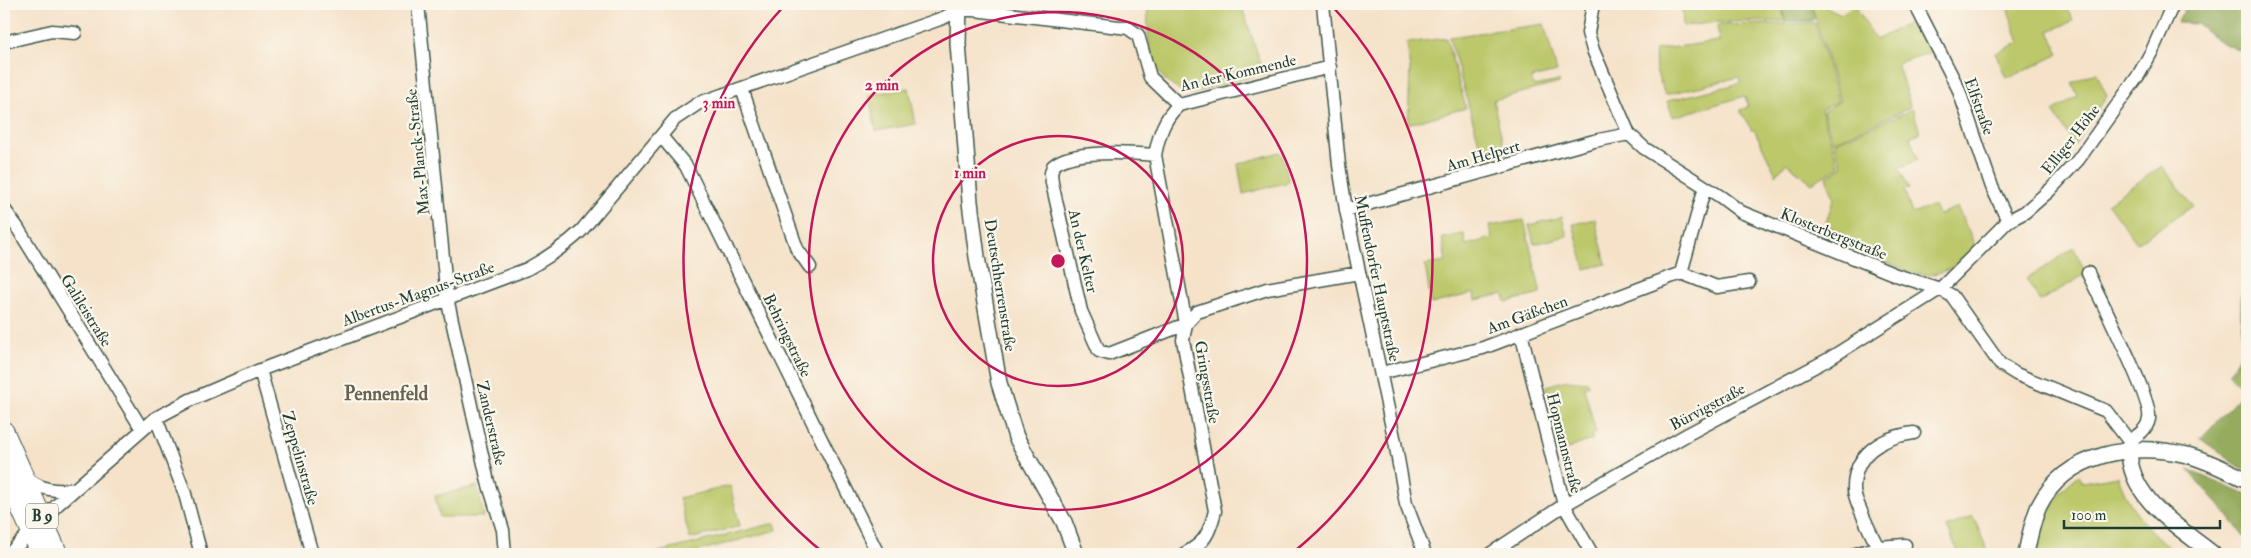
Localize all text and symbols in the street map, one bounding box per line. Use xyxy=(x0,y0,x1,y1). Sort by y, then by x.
street label: An der Kommende xyxy=(1177,50,1299,96)
street label: Elfstraße xyxy=(1960,75,1999,138)
text: 2 min xyxy=(865,76,899,95)
street label: Max-Planck-Straße xyxy=(401,87,435,216)
text: 3 min xyxy=(703,94,735,113)
street label: Elliger Höhe xyxy=(2037,100,2105,179)
street label: Am Helpert xyxy=(1443,136,1523,177)
text: 1 min xyxy=(954,164,986,183)
street label: Muffendorfer Hauptstraße xyxy=(1349,193,1405,364)
street label: Klosterbergstraße xyxy=(1777,203,1890,264)
street label: An der Kelter xyxy=(1063,207,1102,295)
street label: Deutschherrenstraße xyxy=(980,217,1020,353)
centre of rings xyxy=(1049,252,1067,270)
street label: Albertus-Magnus-Straße xyxy=(338,257,498,331)
street label: Galileistraße xyxy=(56,271,116,351)
street label: Behringstraße xyxy=(758,290,816,381)
street label: Am Gäßchen xyxy=(1483,291,1570,339)
street label: Gringsstraße xyxy=(1190,339,1224,425)
street label: Zanderstraße xyxy=(472,379,510,468)
street label: Bürvigstraße xyxy=(1666,379,1749,435)
district label: Pennenfeld xyxy=(344,382,429,406)
street label: Hopmannstraße xyxy=(1541,391,1586,496)
street label: Zeppelinstraße xyxy=(276,409,323,508)
scale bar xyxy=(2064,498,2220,530)
road number: B 9 xyxy=(26,504,58,528)
text: 100 m xyxy=(2071,506,2107,525)

